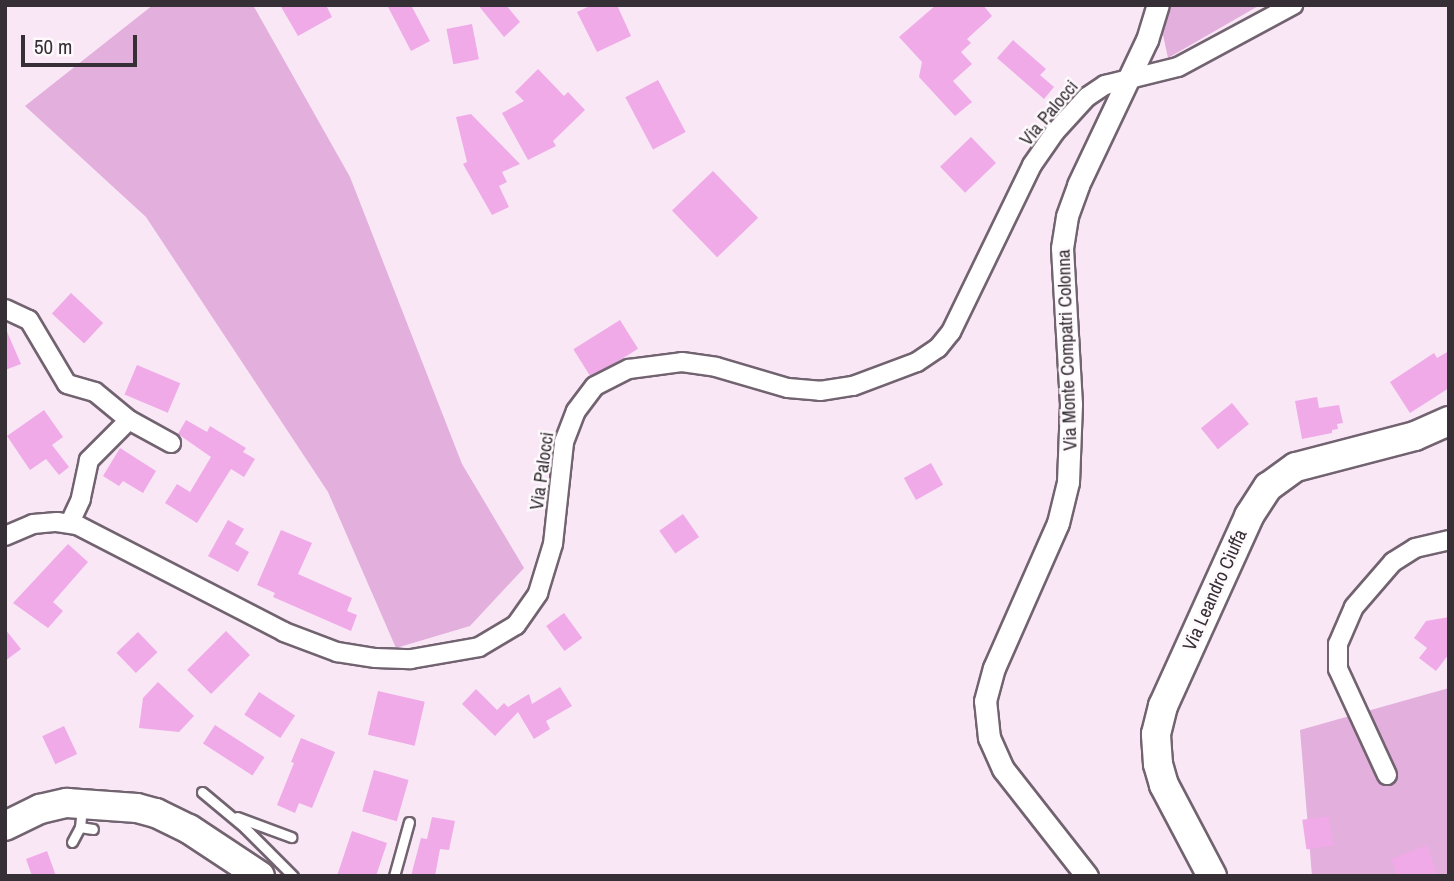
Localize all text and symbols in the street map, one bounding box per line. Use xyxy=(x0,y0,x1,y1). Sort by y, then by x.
scale bar xyxy=(24,21,140,65)
text: 50 m xyxy=(34,32,72,61)
street label: Via Palocci xyxy=(1015,76,1083,150)
street label: Via Monte Compatri Colonna xyxy=(1052,249,1082,451)
street label: Via Palocci xyxy=(525,431,559,511)
street label: Via Leandro Ciuffa xyxy=(1178,526,1252,654)

